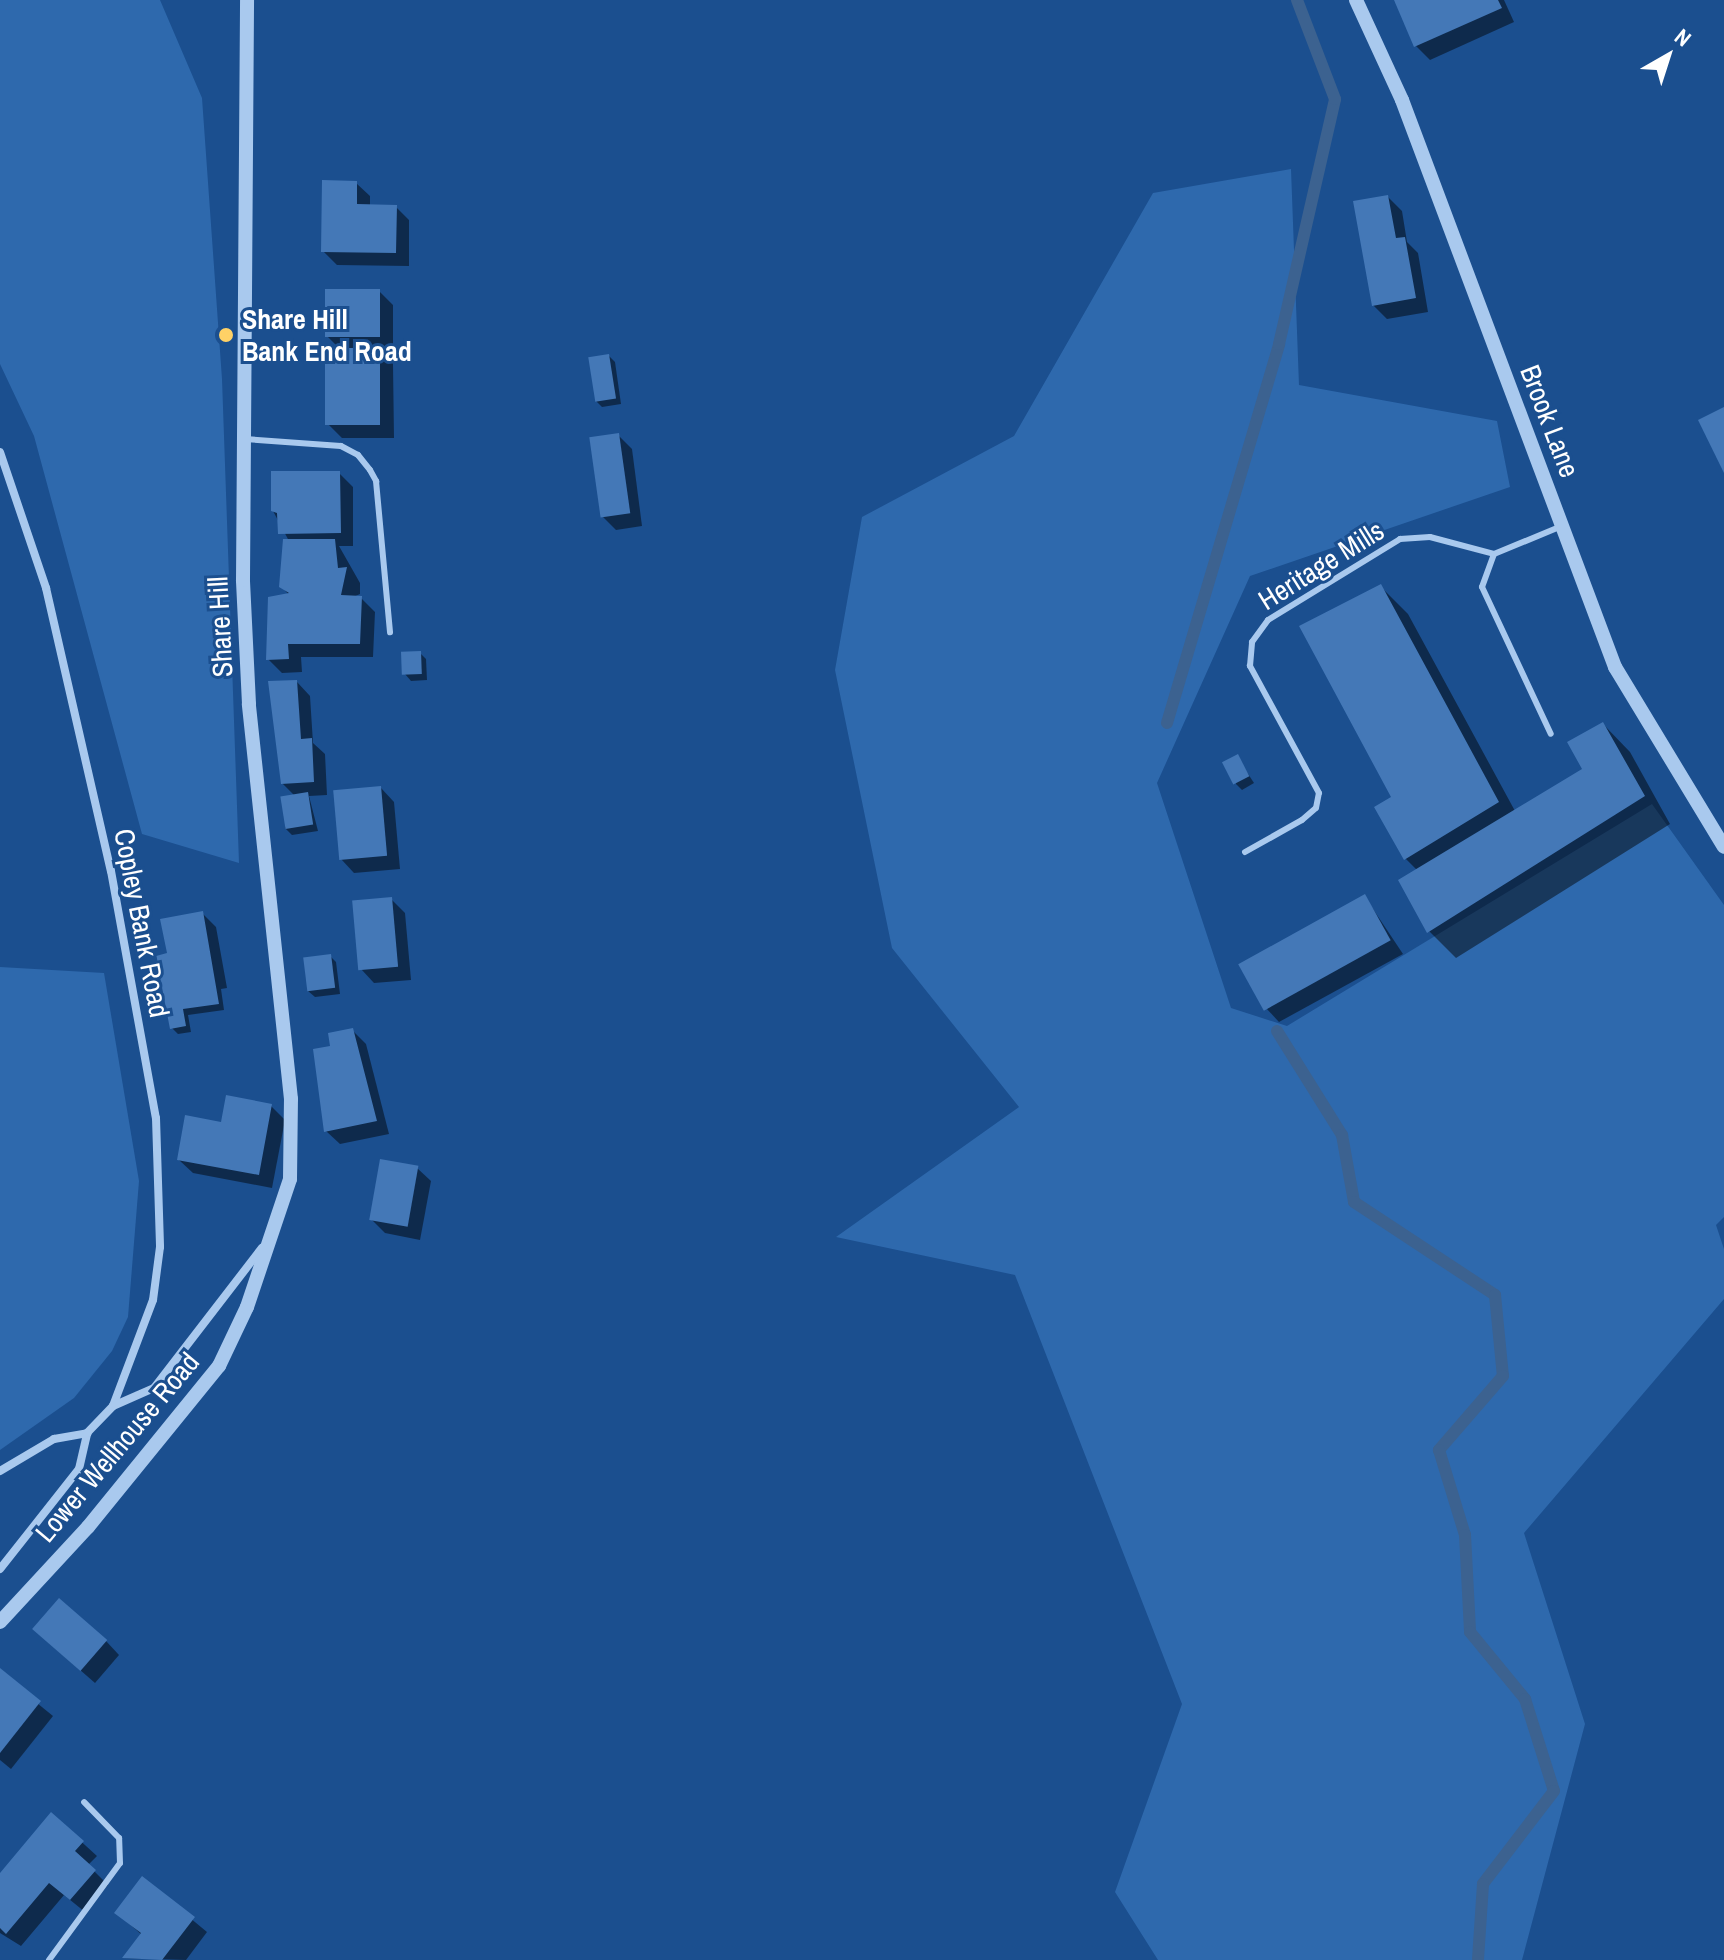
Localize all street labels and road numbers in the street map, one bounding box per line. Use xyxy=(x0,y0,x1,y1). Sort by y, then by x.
street label: Brook Lane xyxy=(1513,360,1587,482)
street label: Heritage Mills xyxy=(1252,513,1390,617)
street label: Share Hill xyxy=(201,576,239,678)
street label: Copley Bank Road xyxy=(107,826,177,1020)
street label: Lower Wellhouse Road xyxy=(28,1345,206,1549)

